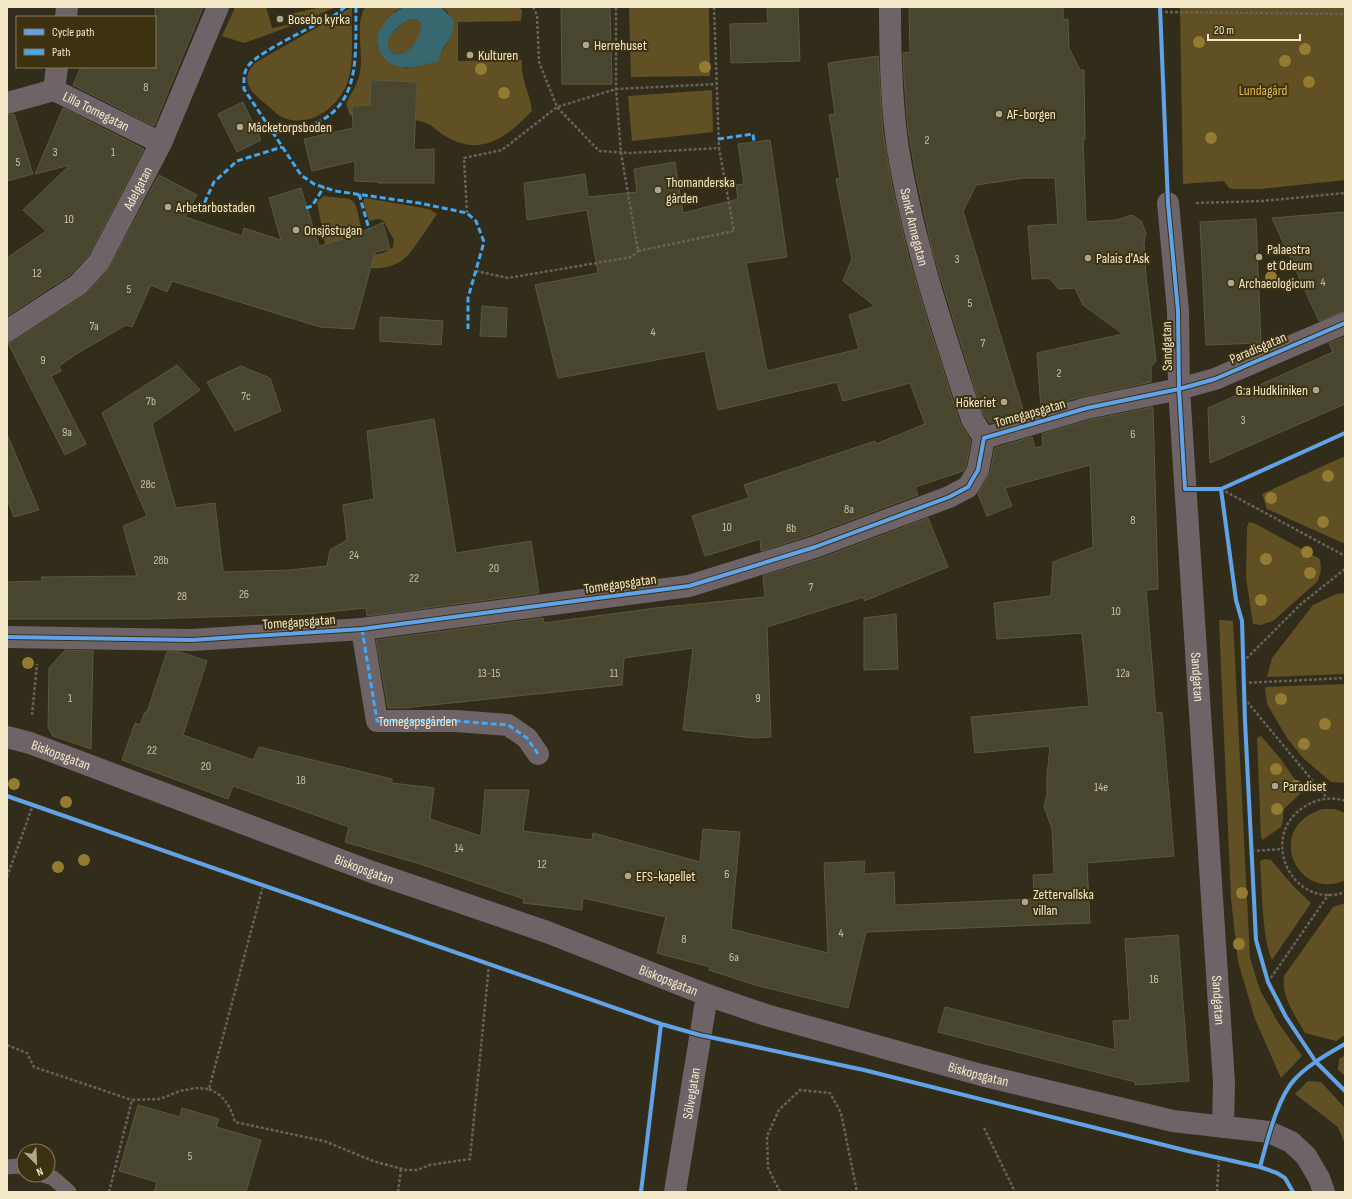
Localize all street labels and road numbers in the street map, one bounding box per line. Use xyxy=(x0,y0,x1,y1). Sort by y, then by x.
street label: Lilla Tomegatan xyxy=(60,87,132,135)
street label: Adelgatan xyxy=(119,164,156,214)
street label: Sankt Annegatan xyxy=(897,186,932,268)
street label: Sandgatan xyxy=(1158,321,1176,371)
street label: Paradisgatan xyxy=(1227,328,1289,368)
street label: Tomegapsgatan xyxy=(993,395,1067,431)
street label: Tomegapsgatan xyxy=(583,570,657,598)
street label: Tomegapsgatan xyxy=(262,611,336,633)
street label: Sandgatan xyxy=(1188,652,1208,702)
street label: Tomegapsgården xyxy=(378,713,457,730)
street label: Biskopsgatan xyxy=(29,736,93,774)
street label: Biskopsgatan xyxy=(332,850,396,887)
street label: Biskopsgatan xyxy=(637,961,701,999)
street label: Sandgatan xyxy=(1209,975,1229,1026)
street label: Biskopsgatan xyxy=(946,1058,1010,1090)
street label: Sölvegatan xyxy=(678,1066,704,1120)

